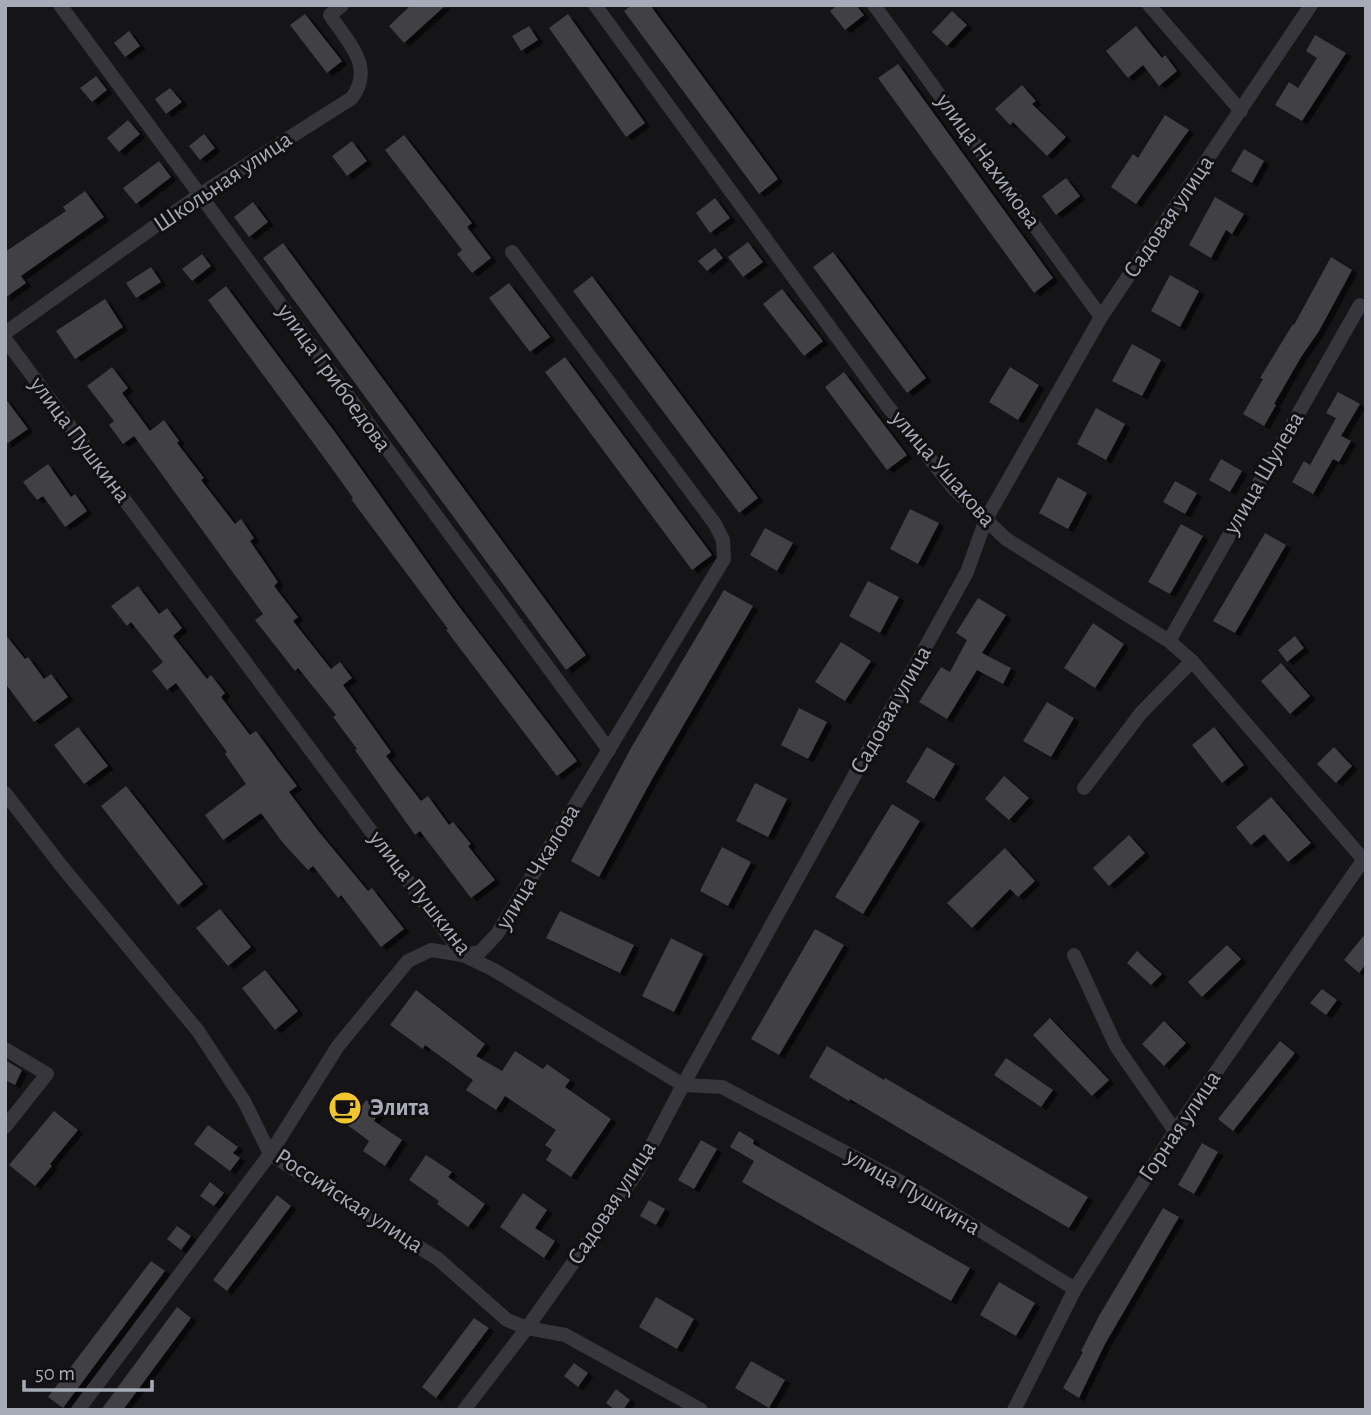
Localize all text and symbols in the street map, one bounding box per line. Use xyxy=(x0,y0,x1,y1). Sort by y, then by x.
street label: улица Нахимова xyxy=(931,88,1045,233)
street label: Школьная улица xyxy=(150,127,296,237)
street label: Садовая улица xyxy=(1119,151,1219,283)
street label: улица Грибоедова xyxy=(272,299,396,456)
street label: улица Пушкина xyxy=(25,372,135,507)
street label: улица Ушакова xyxy=(886,406,1000,532)
street label: улица Шулева xyxy=(1219,408,1309,539)
street label: Садовая улица xyxy=(846,642,936,778)
street label: улица Чкалова xyxy=(491,800,585,935)
street label: улица Пушкина xyxy=(364,825,476,960)
street label: Горная улица xyxy=(1134,1066,1226,1186)
cafe icon: Элита xyxy=(326,1089,364,1127)
place label: Элита xyxy=(370,1096,429,1120)
street label: Садовая улица xyxy=(563,1137,661,1269)
street label: улица Пушкина xyxy=(841,1143,984,1240)
street label: Российская улица xyxy=(271,1144,427,1258)
scale bar xyxy=(24,1348,152,1392)
text: 50 m xyxy=(35,1363,75,1384)

